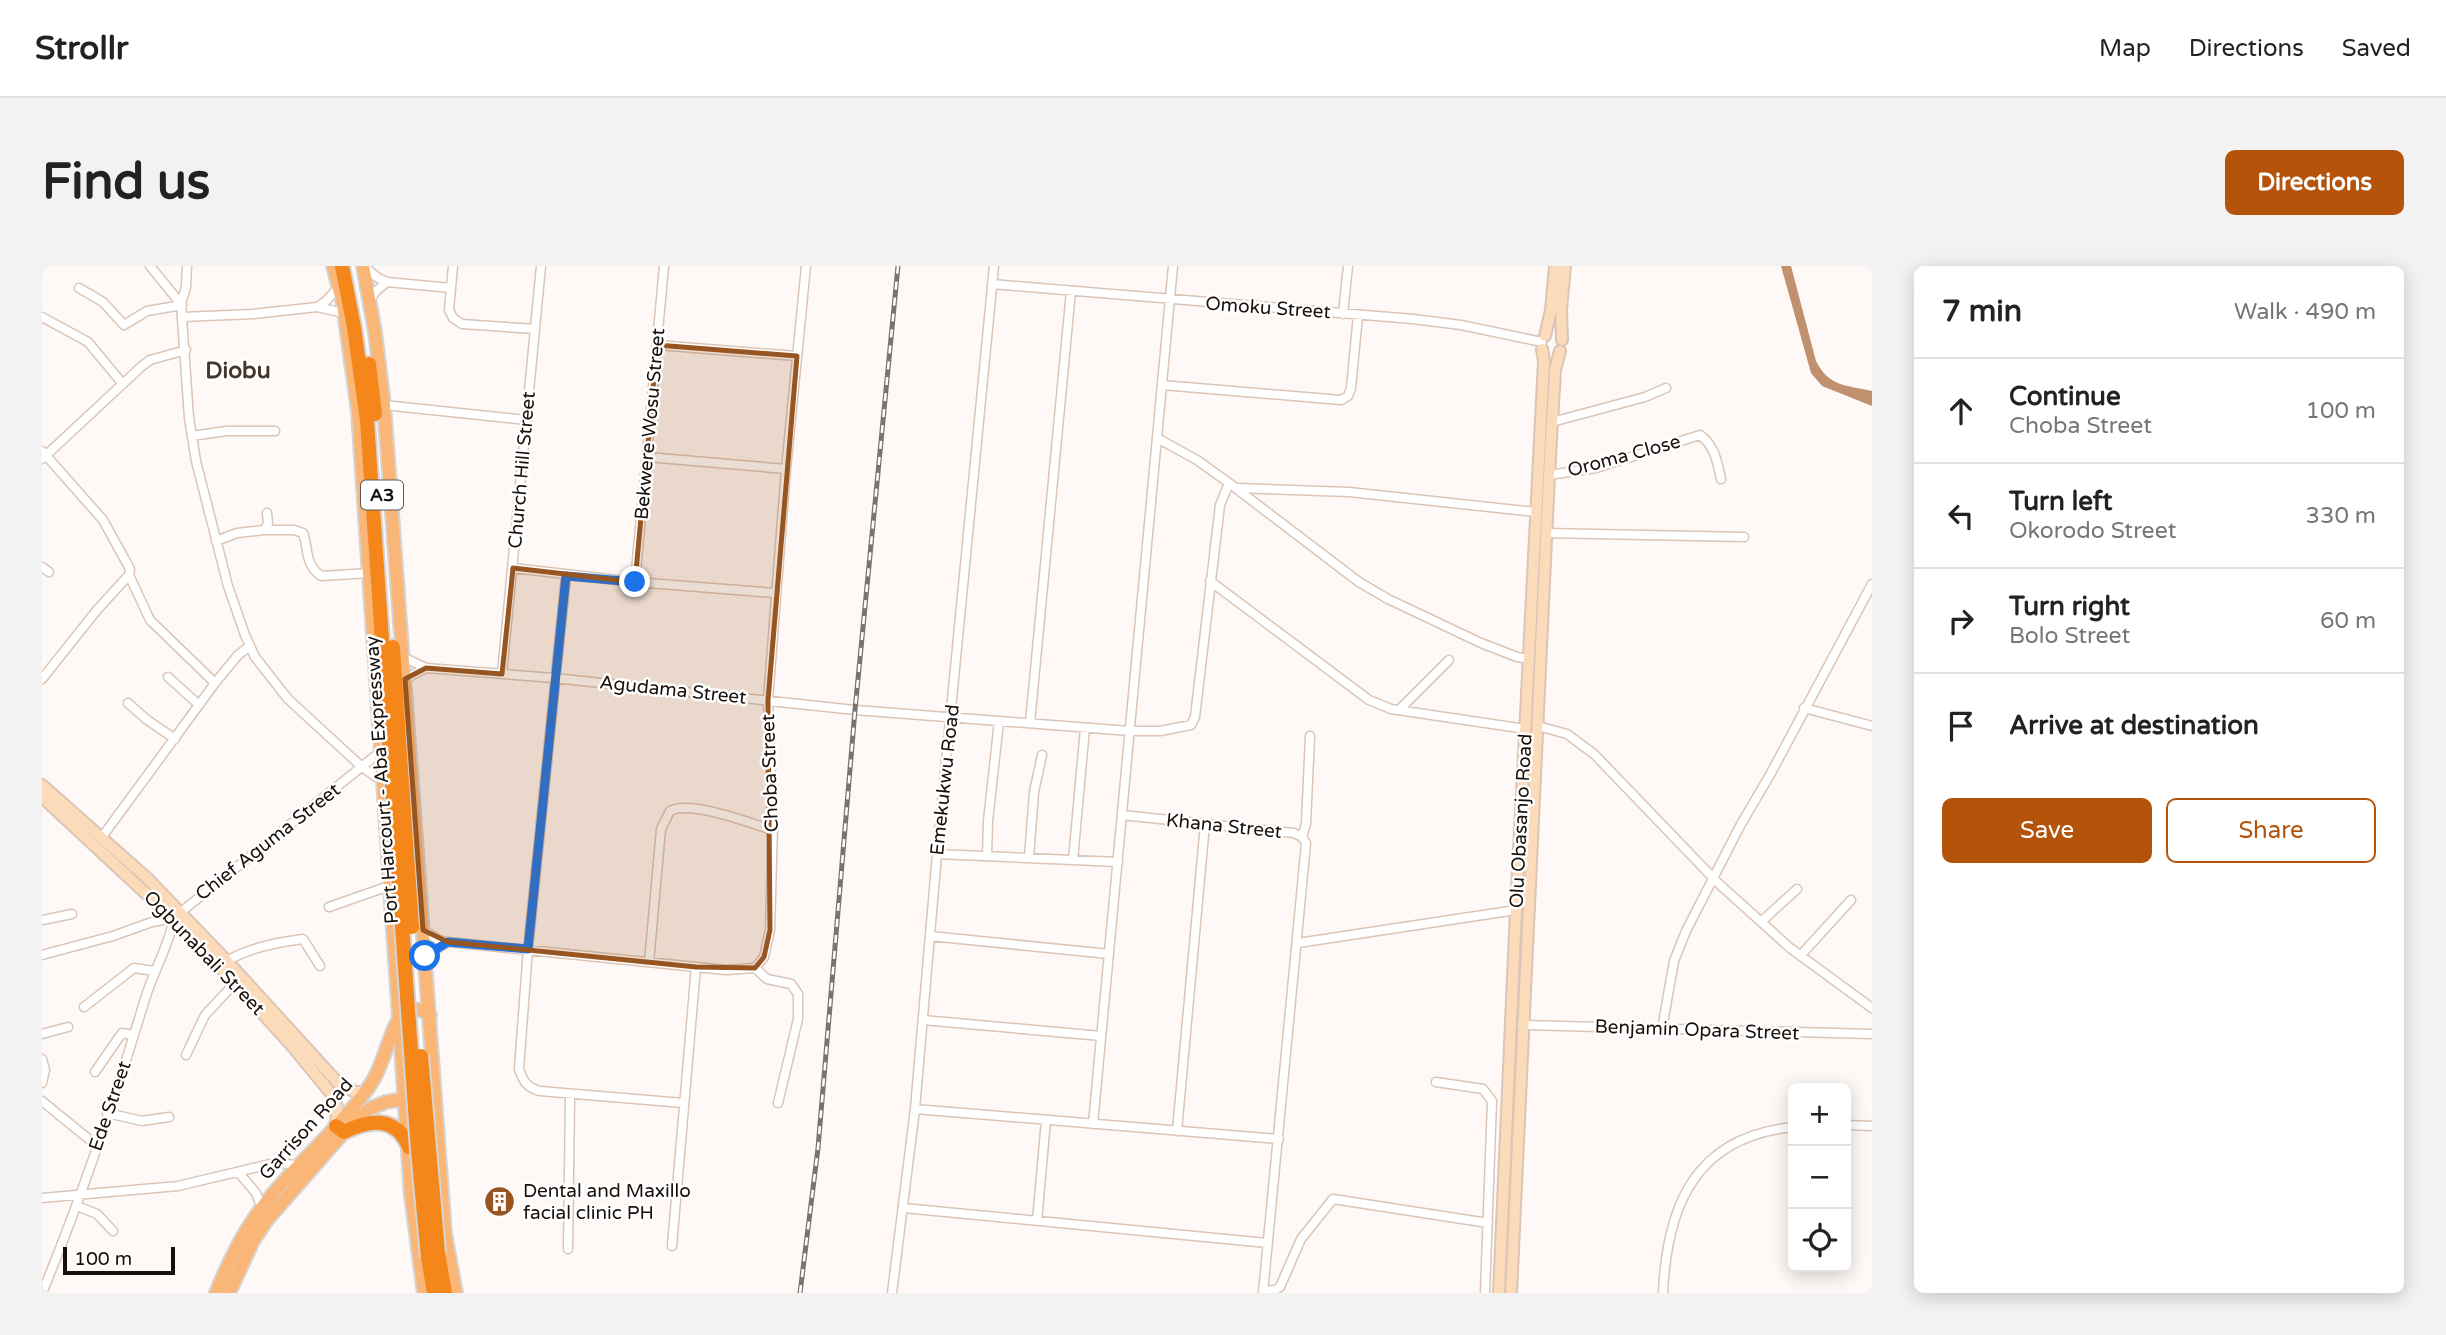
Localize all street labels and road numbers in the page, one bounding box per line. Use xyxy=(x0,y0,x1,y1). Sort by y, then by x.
street label: Omoku Street xyxy=(1205,293,1331,323)
street label: Bekwere Wosu Street xyxy=(631,327,669,521)
street label: Church Hill Street xyxy=(504,391,540,549)
street label: Oroma Close xyxy=(1565,430,1683,482)
road number: A3 xyxy=(361,480,403,510)
street label: Port Harcourt - Aba Expressway xyxy=(361,635,403,925)
street label: Agudama Street xyxy=(598,671,748,709)
street label: Emekukwu Road xyxy=(926,703,964,857)
street label: Choba Street xyxy=(757,714,783,832)
street label: Olu Obasanjo Road xyxy=(1505,733,1537,909)
street label: Chief Aguma Street xyxy=(191,779,345,905)
street label: Khana Street xyxy=(1165,809,1283,843)
street label: Ogbunabali Street xyxy=(139,886,269,1020)
street label: Benjamin Opara Street xyxy=(1594,1015,1800,1045)
street label: Ede Street xyxy=(84,1058,136,1154)
street label: Garrison Road xyxy=(255,1074,357,1184)

